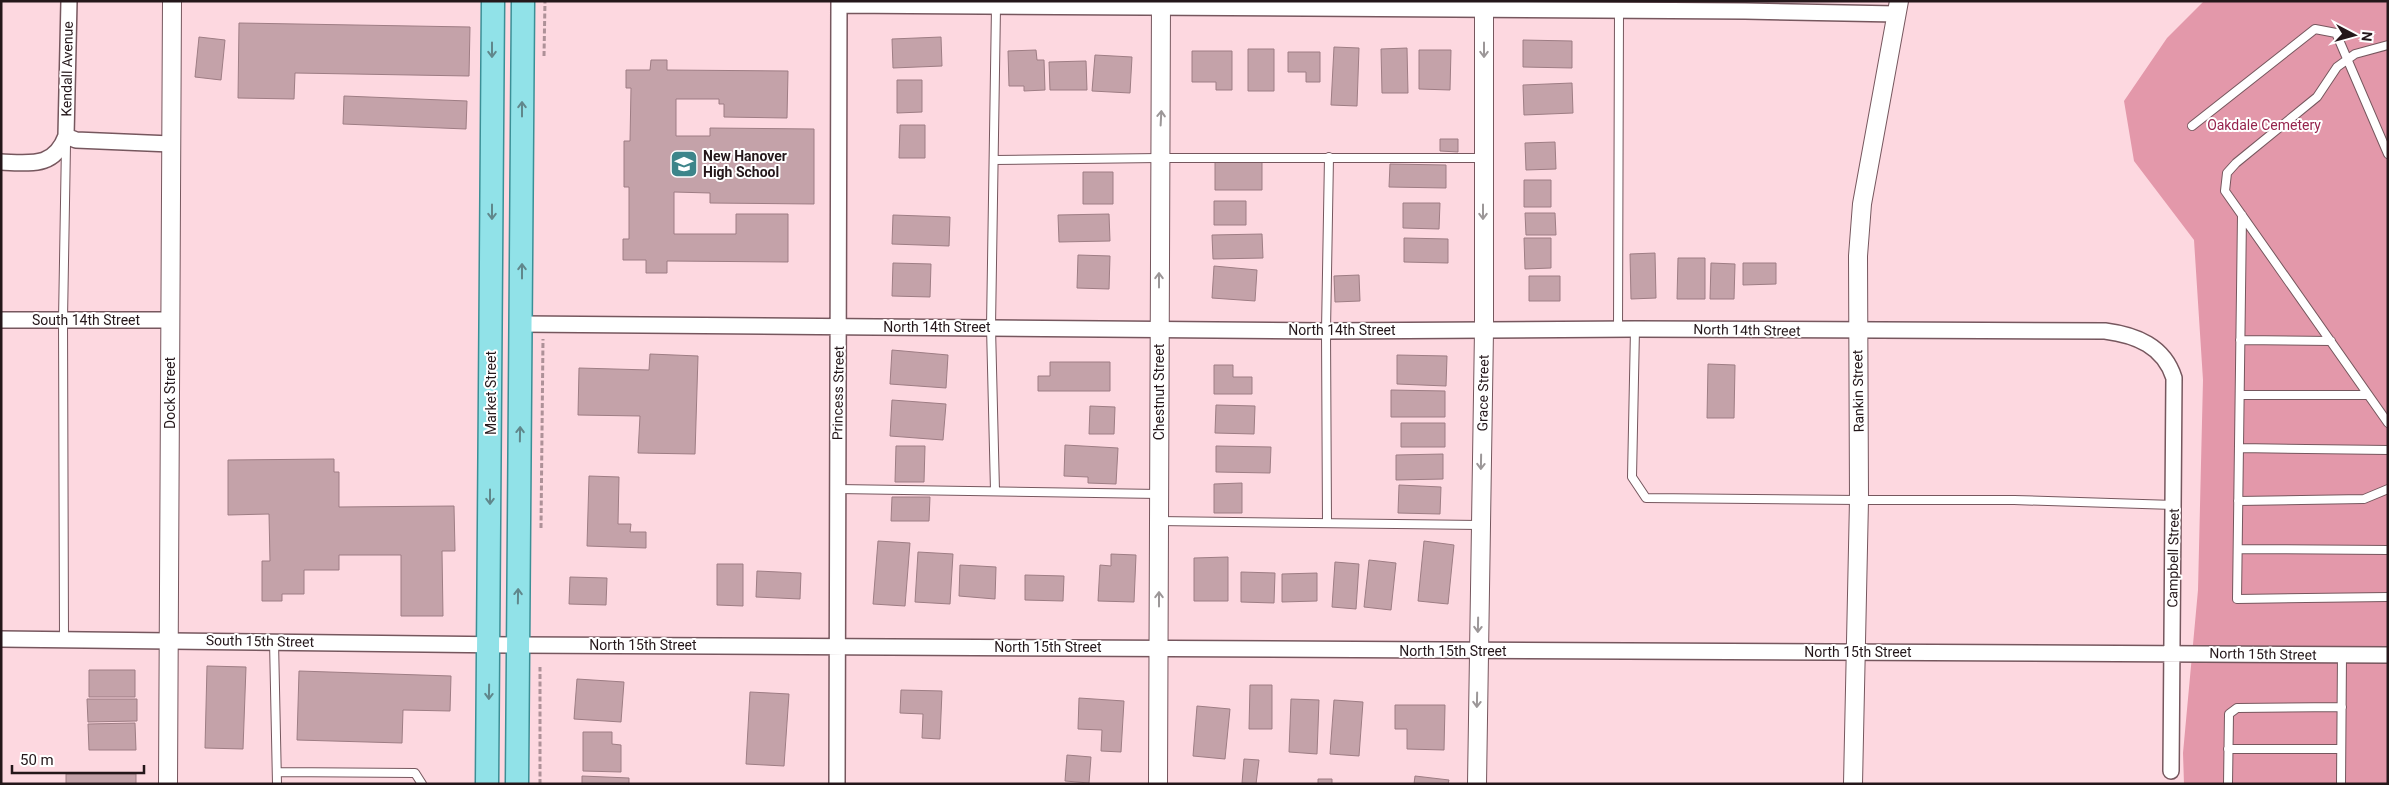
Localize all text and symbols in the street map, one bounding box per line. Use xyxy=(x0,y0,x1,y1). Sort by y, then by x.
north arrow xyxy=(2329,10,2379,60)
street label: Kendall Avenue xyxy=(58,21,76,117)
text: N xyxy=(2358,31,2375,42)
one-way arrow xyxy=(487,42,497,58)
one-way arrow xyxy=(1479,42,1489,58)
one-way arrow xyxy=(517,101,527,118)
one-way arrow xyxy=(1157,110,1166,126)
park label: Oakdale Cemetery xyxy=(2207,117,2321,133)
place label: New Hanover High School xyxy=(703,148,787,180)
school or university icon: New Hanover High School xyxy=(669,149,699,179)
one-way arrow xyxy=(487,204,497,220)
one-way arrow xyxy=(1478,204,1488,220)
one-way arrow xyxy=(517,264,527,280)
one-way arrow xyxy=(1154,273,1164,289)
street label: South 14th Street xyxy=(32,312,141,328)
street label: North 14th Street xyxy=(883,319,991,335)
street label: North 14th Street xyxy=(1693,321,1801,339)
street label: North 14th Street xyxy=(1288,322,1396,338)
street label: Chestnut Street xyxy=(1151,343,1167,440)
street label: Princess Street xyxy=(829,345,847,440)
street label: Rankin Street xyxy=(1849,349,1867,432)
street label: Market Street xyxy=(483,351,499,435)
street label: Grace Street xyxy=(1474,354,1492,432)
street label: Dock Street xyxy=(162,357,178,429)
one-way arrow xyxy=(515,426,525,442)
one-way arrow xyxy=(1476,454,1486,470)
one-way arrow xyxy=(485,489,495,505)
street label: Campbell Street xyxy=(2164,508,2182,608)
one-way arrow xyxy=(513,589,523,605)
one-way arrow xyxy=(1154,591,1164,608)
one-way arrow xyxy=(1473,616,1483,633)
street label: South 15th Street xyxy=(206,632,315,650)
street label: North 15th Street xyxy=(589,637,697,653)
street label: North 15th Street xyxy=(994,639,1102,655)
street label: North 15th Street xyxy=(1399,643,1507,659)
street label: North 15th Street xyxy=(1804,644,1912,660)
street label: North 15th Street xyxy=(2209,645,2317,663)
one-way arrow xyxy=(484,684,494,700)
one-way arrow xyxy=(1472,692,1482,708)
scale bar xyxy=(12,742,145,774)
text: 50 m xyxy=(20,751,54,769)

